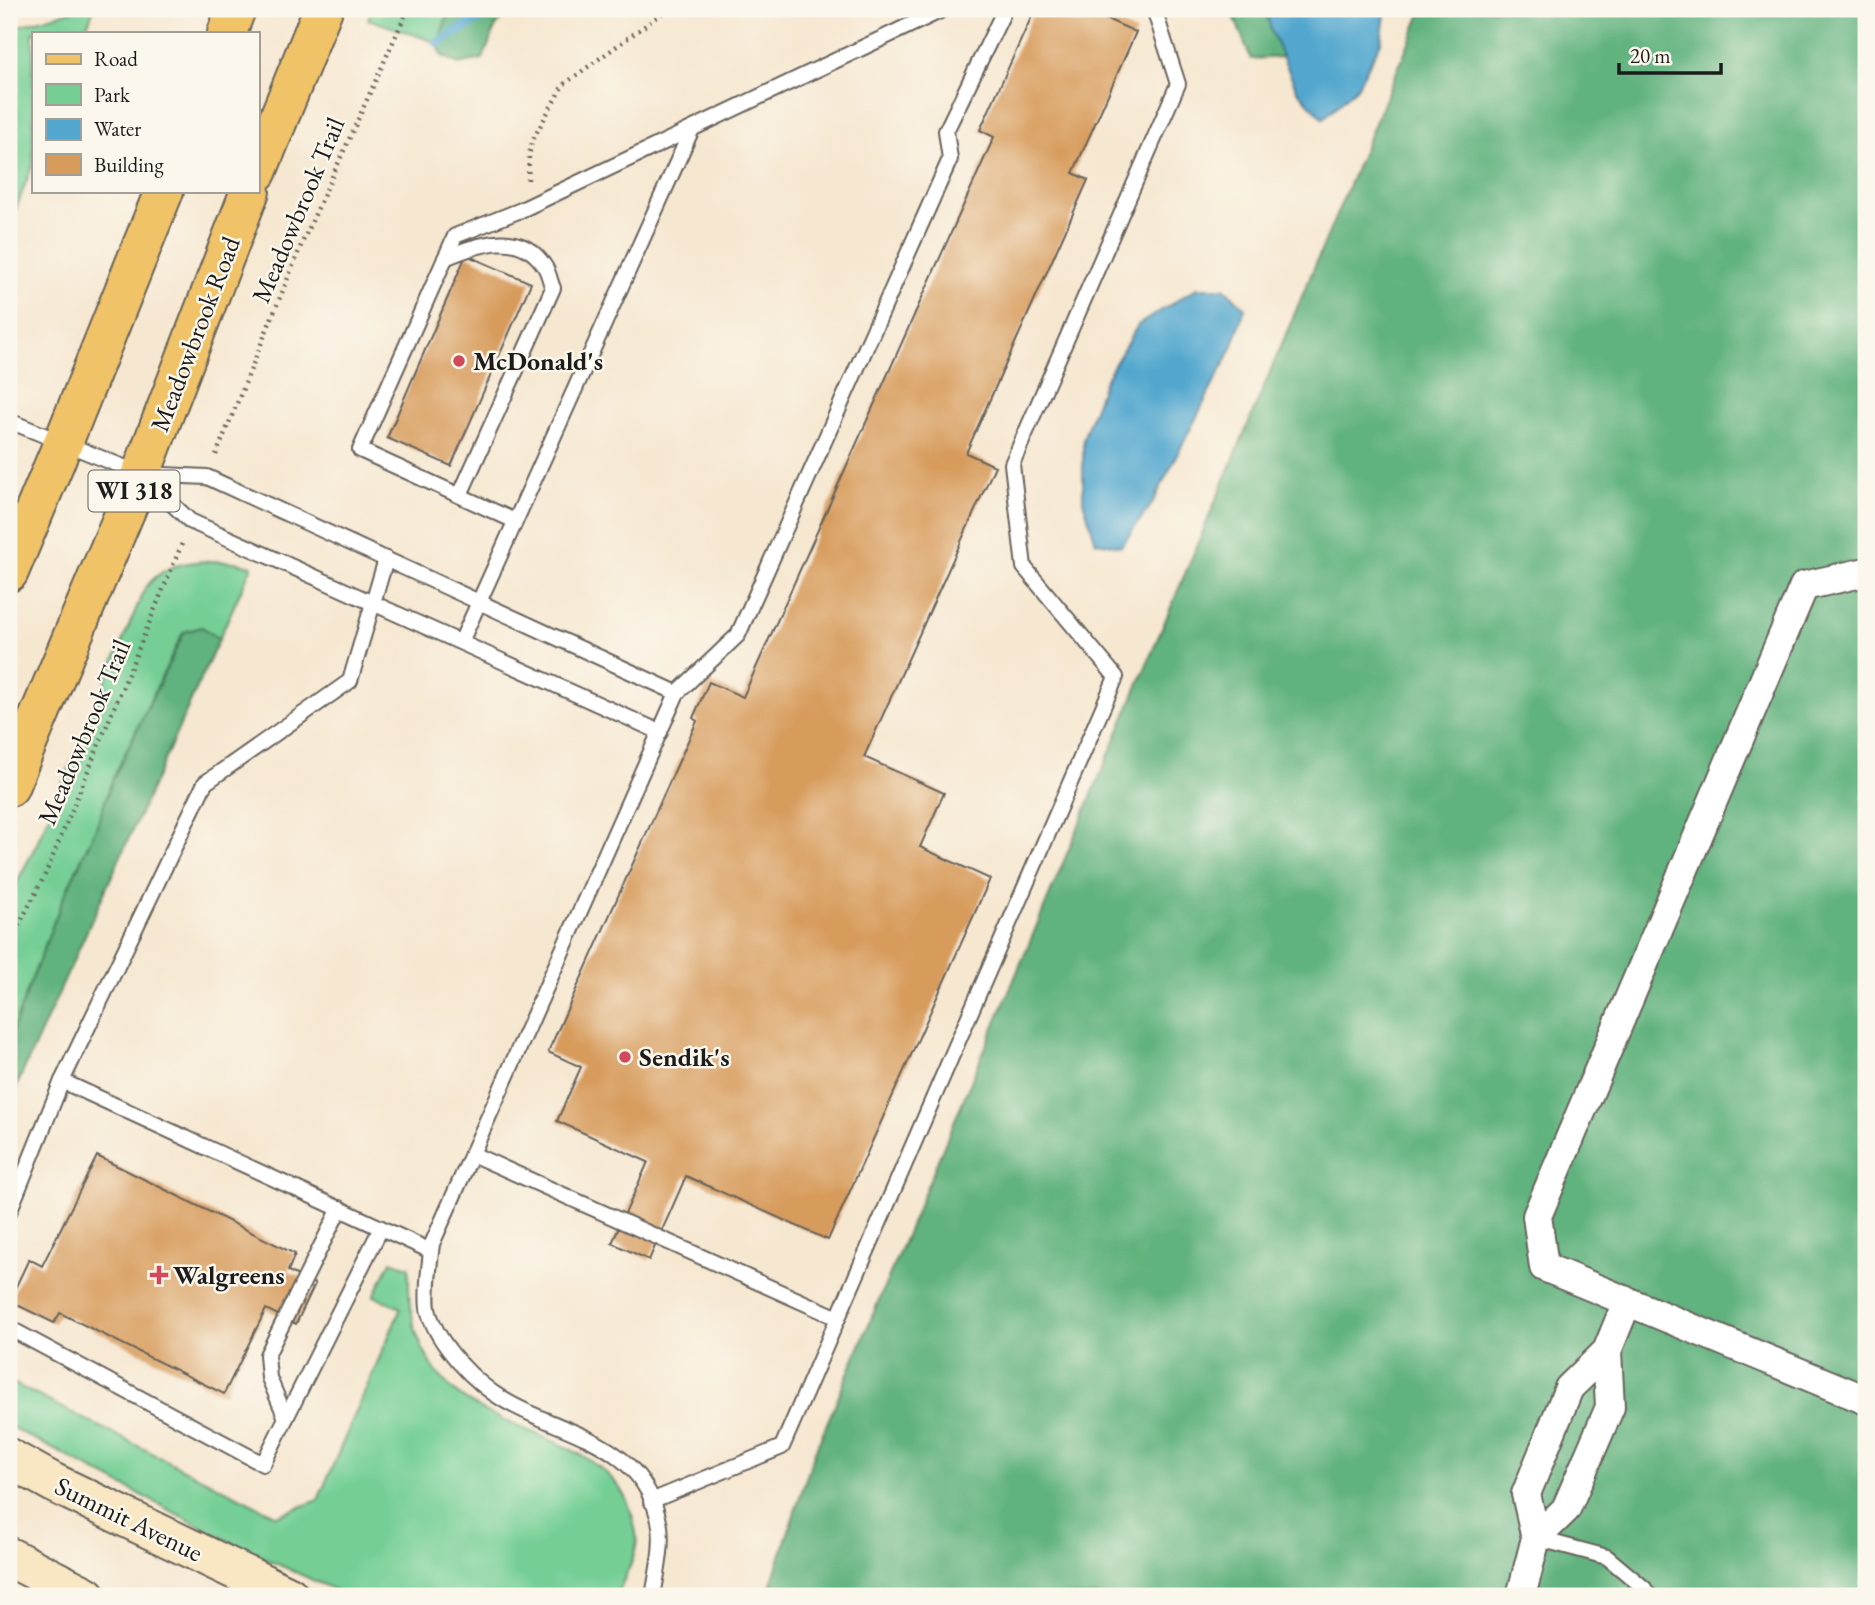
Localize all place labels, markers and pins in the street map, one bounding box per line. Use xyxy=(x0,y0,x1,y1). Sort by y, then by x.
place label: McDonald's xyxy=(473,344,603,378)
marker: McDonald's xyxy=(451,353,467,369)
place label: Sendik's xyxy=(639,1040,730,1074)
marker: Sendik's xyxy=(617,1049,633,1065)
place label: Walgreens xyxy=(173,1258,285,1292)
marker: Walgreens xyxy=(151,1267,167,1283)

